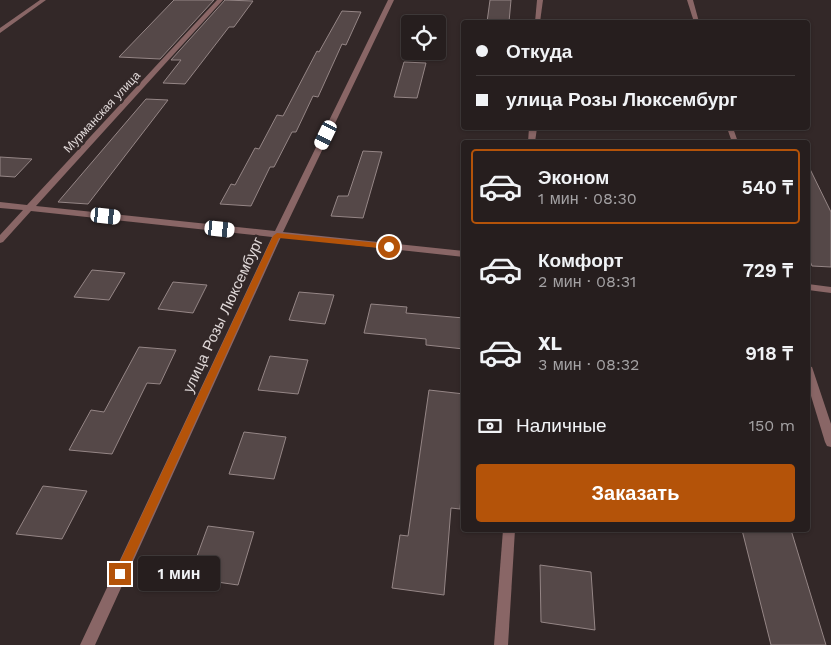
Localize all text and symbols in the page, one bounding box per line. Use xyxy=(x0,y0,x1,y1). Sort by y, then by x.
map controls xyxy=(401,15,446,60)
button: locate xyxy=(401,15,446,60)
text: Откуда xyxy=(506,40,572,63)
street label: Мурманская улица xyxy=(61,68,143,156)
text: улица Розы Люксембург xyxy=(506,88,737,111)
car xyxy=(312,118,339,152)
icon: car xyxy=(478,164,523,209)
text: Эконом xyxy=(538,166,609,189)
text: 540 ₸ xyxy=(742,176,793,199)
text: 1 мин · 08:30 xyxy=(538,189,637,208)
car xyxy=(90,207,121,225)
car xyxy=(204,220,235,238)
street label: улица Розы Люксембург xyxy=(179,234,267,396)
route start xyxy=(378,236,400,258)
icon: car xyxy=(478,247,523,292)
text: Комфорт xyxy=(538,249,623,272)
text: 729 ₸ xyxy=(743,259,793,282)
text: 2 мин · 08:31 xyxy=(538,272,636,291)
icon: car xyxy=(478,330,523,375)
text: XL xyxy=(538,332,562,355)
text: 918 ₸ xyxy=(745,342,793,365)
text: 3 мин · 08:32 xyxy=(538,355,639,374)
icon: cash xyxy=(476,412,504,440)
text: Наличные xyxy=(516,414,607,437)
text: 150 m xyxy=(749,416,795,435)
button: Заказать xyxy=(476,464,795,522)
callout: 1 мин xyxy=(138,556,220,592)
route end xyxy=(109,563,131,585)
text: 1 мин xyxy=(158,564,200,583)

